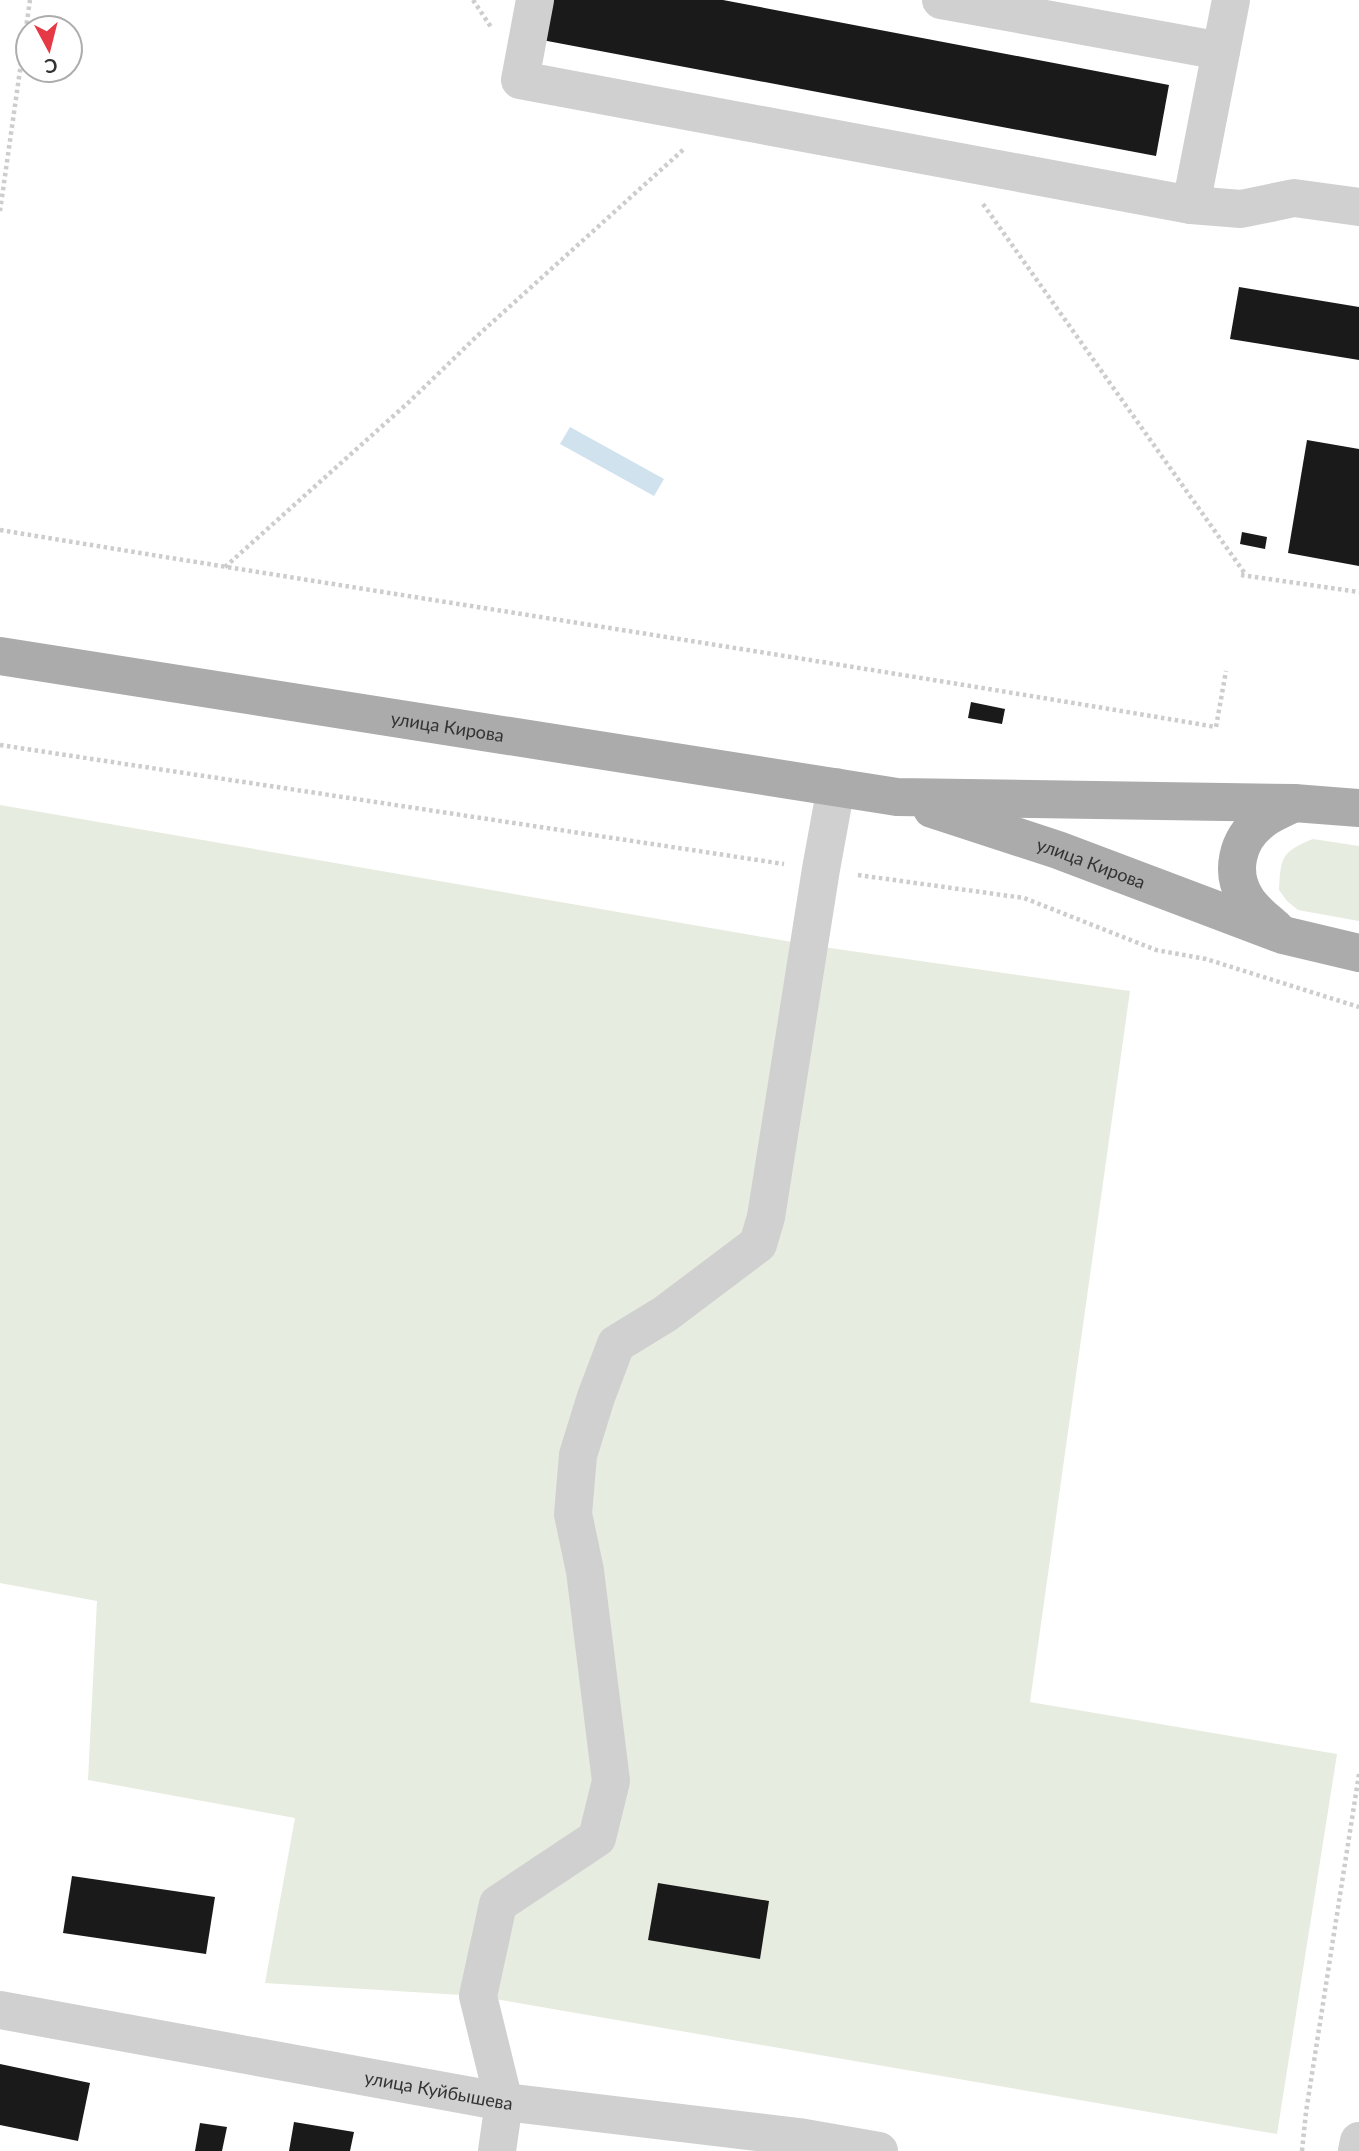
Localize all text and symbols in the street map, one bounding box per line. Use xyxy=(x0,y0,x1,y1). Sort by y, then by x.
north arrow xyxy=(14,14,84,84)
text: С xyxy=(43,54,59,79)
street label: улица Кирова xyxy=(389,707,506,746)
street label: улица Кирова xyxy=(1034,833,1149,893)
street label: улица Куйбышева xyxy=(363,2066,514,2114)

